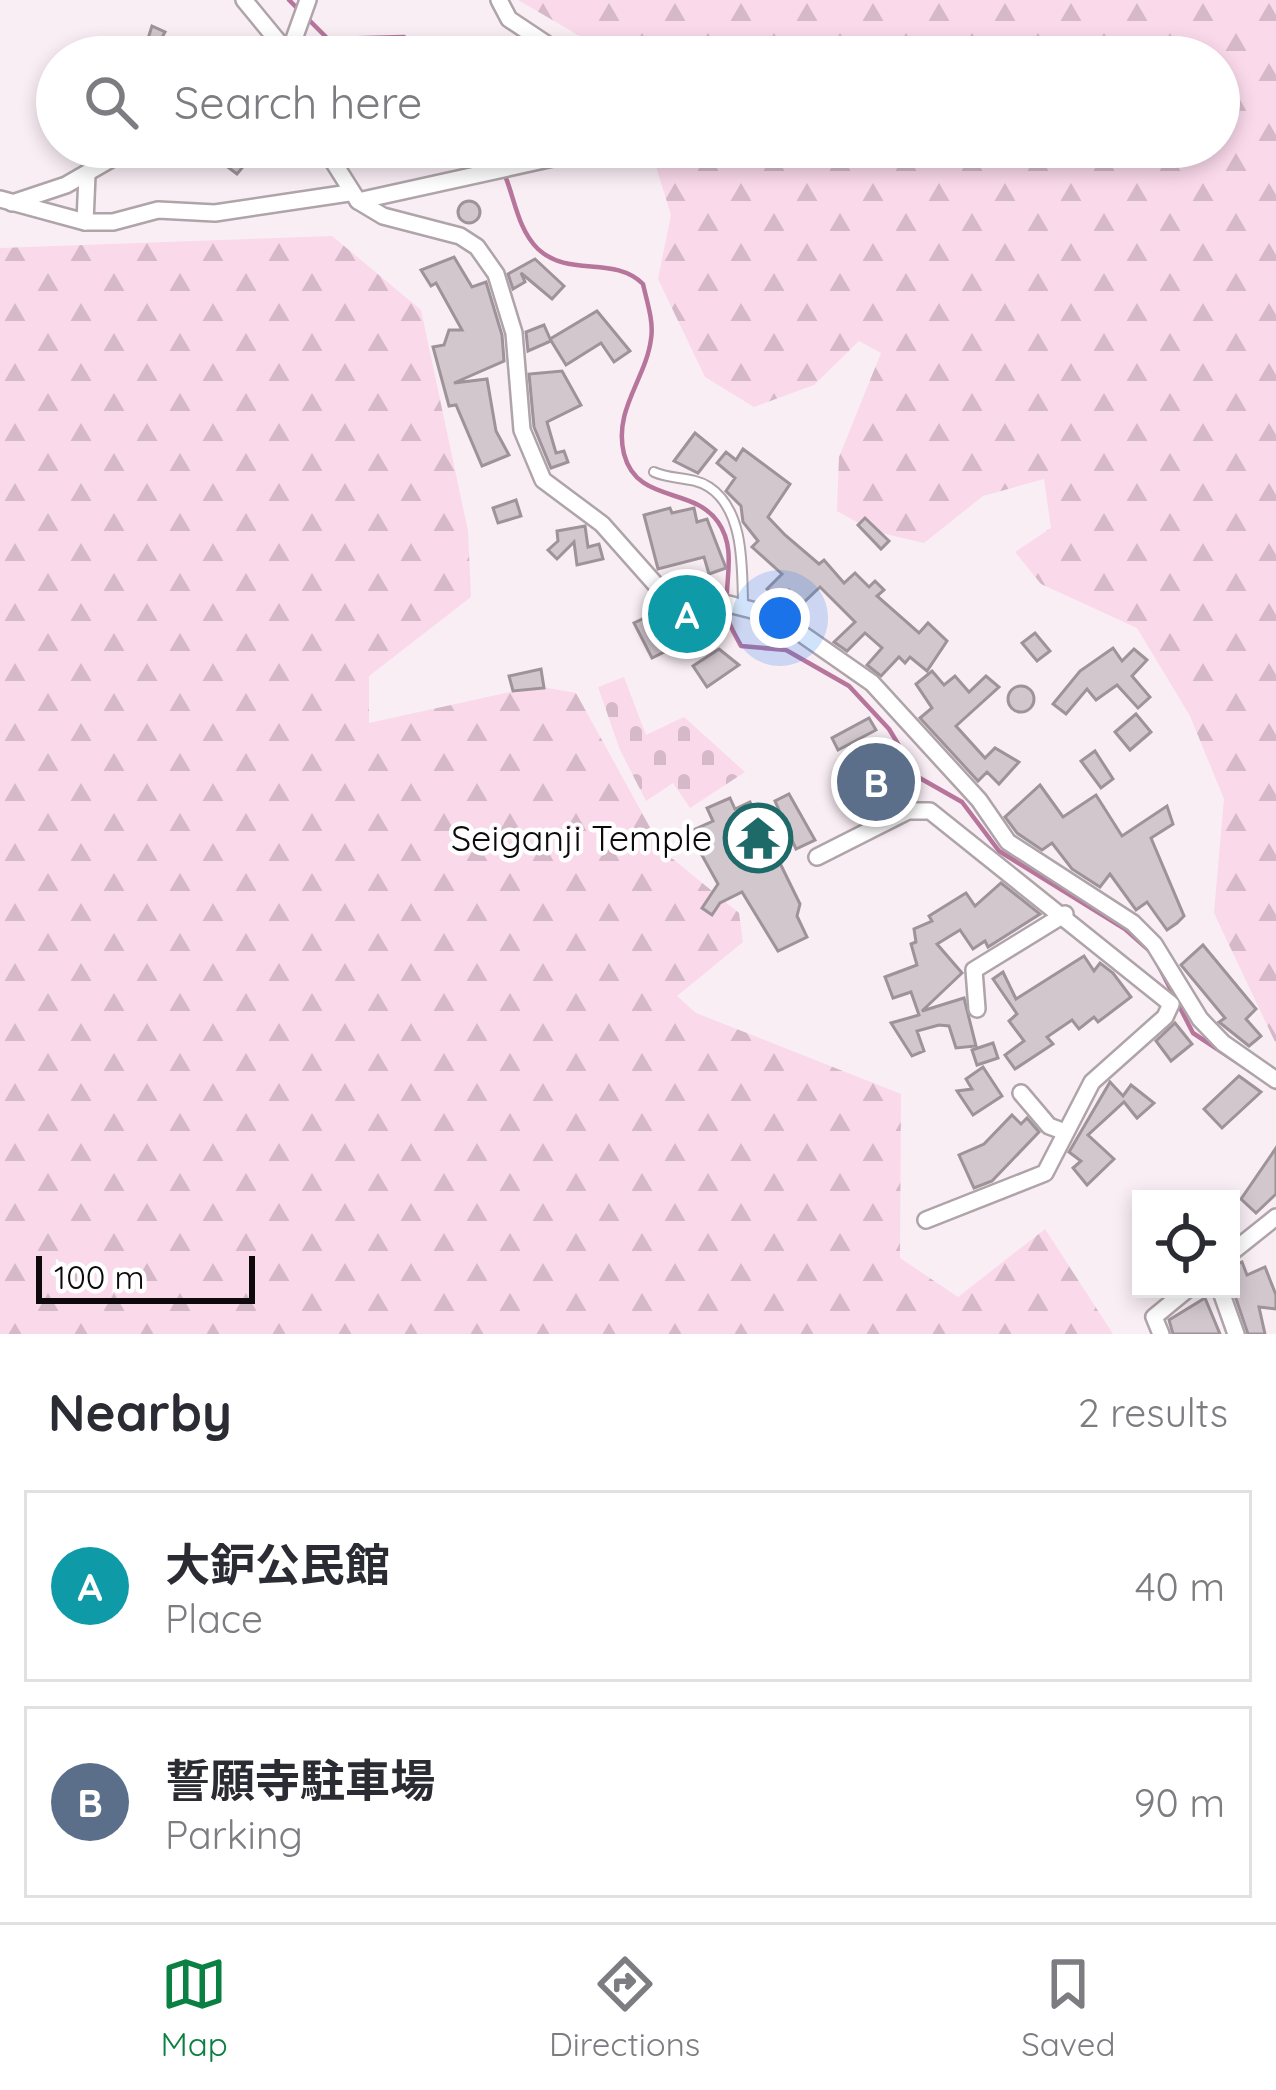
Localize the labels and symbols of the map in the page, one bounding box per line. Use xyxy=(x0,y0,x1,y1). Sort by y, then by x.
pin: A xyxy=(648,569,726,659)
your location xyxy=(750,588,810,648)
pin: B xyxy=(837,737,915,827)
temple icon: Seiganji Temple xyxy=(723,803,793,873)
place label: Seiganji Temple xyxy=(451,815,712,860)
scale bar xyxy=(36,1250,255,1303)

